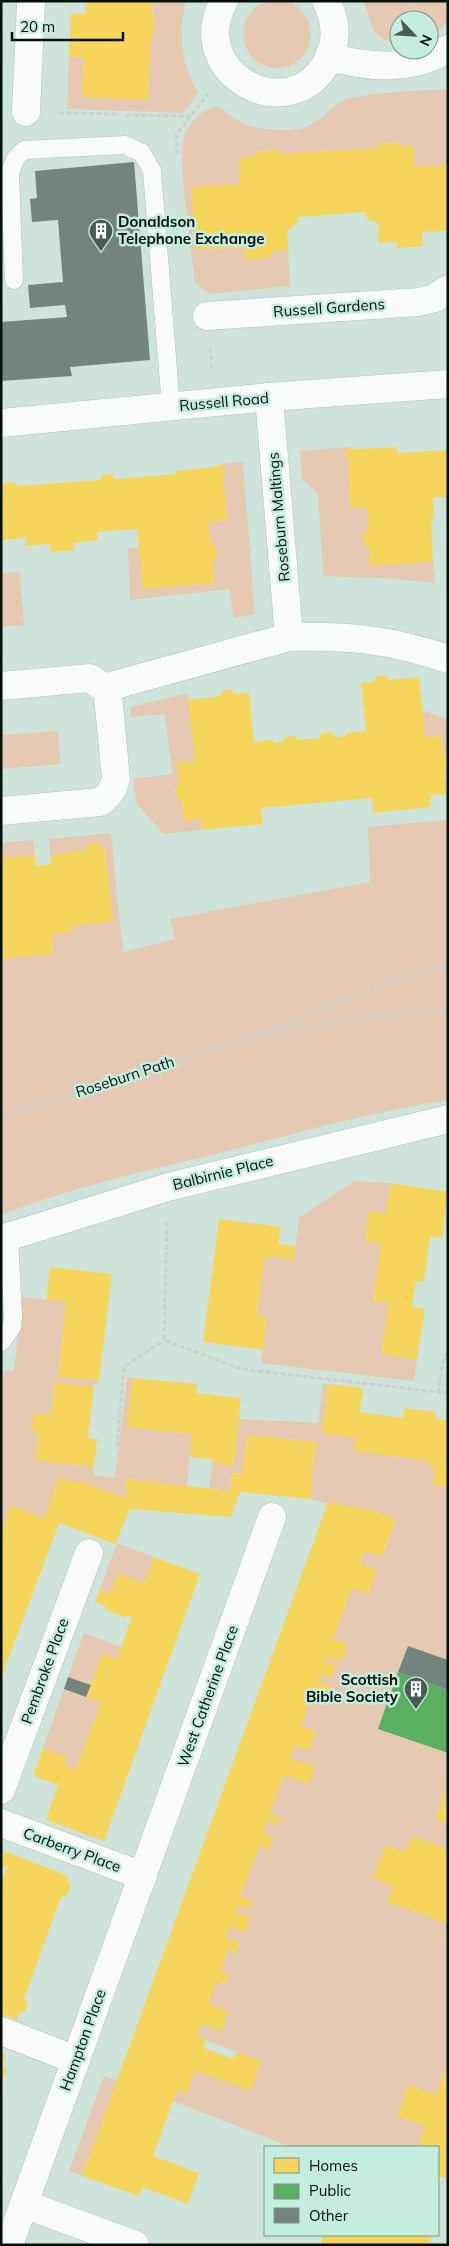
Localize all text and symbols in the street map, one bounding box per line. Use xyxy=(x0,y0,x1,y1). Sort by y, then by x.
scale bar xyxy=(12,10,124,42)
north arrow xyxy=(389,10,439,60)
text: 20 m xyxy=(20,17,55,36)
text: N xyxy=(415,32,436,49)
place label: Donaldson Telephone Exchange xyxy=(118,212,265,248)
building icon: Donaldson Telephone Exchange xyxy=(88,218,114,252)
street label: Russell Gardens xyxy=(273,294,385,321)
street label: Russell Road xyxy=(178,388,270,415)
street label: Roseburn Maltings xyxy=(263,452,294,582)
street label: Roseburn Path xyxy=(73,1052,177,1101)
street label: Balbirnie Place xyxy=(171,1151,275,1194)
street label: Pembroke Place xyxy=(17,1615,72,1726)
street label: West Catherine Place xyxy=(173,1622,242,1769)
place label: Scottish Bible Society xyxy=(306,1670,399,1706)
building icon: Scottish Bible Society xyxy=(403,1676,429,1710)
street label: Carberry Place xyxy=(21,1823,124,1876)
street label: Hampton Place xyxy=(55,1986,110,2093)
legend xyxy=(264,2146,439,2236)
text: Homes xyxy=(309,2156,358,2175)
text: Public xyxy=(309,2181,351,2200)
text: Other xyxy=(309,2206,349,2225)

